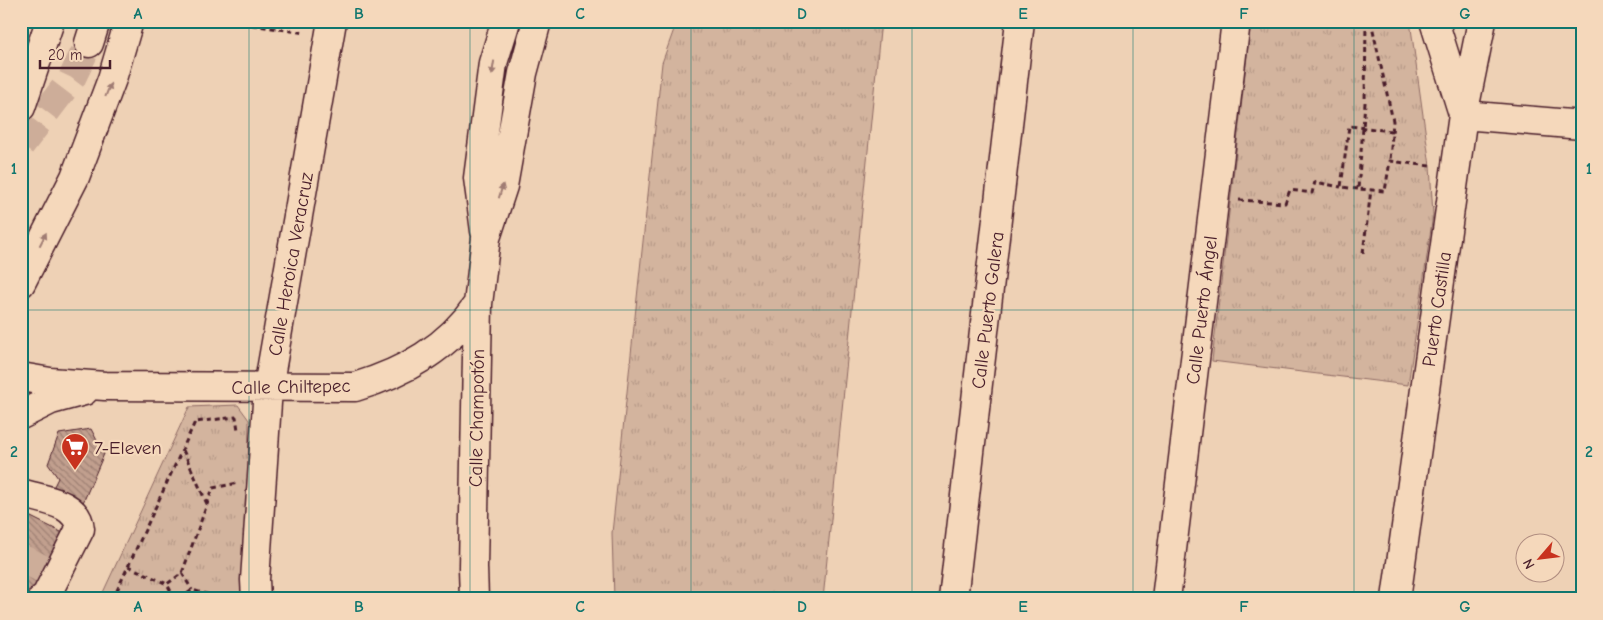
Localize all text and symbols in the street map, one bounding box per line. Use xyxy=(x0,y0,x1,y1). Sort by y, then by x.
text: A xyxy=(134,5,143,23)
text: B xyxy=(354,5,364,23)
text: C xyxy=(575,5,585,23)
text: D xyxy=(797,5,807,23)
text: E xyxy=(1018,5,1028,23)
text: F xyxy=(1239,5,1249,23)
text: G xyxy=(1459,5,1471,23)
scale bar xyxy=(40,38,110,70)
text: 20 m xyxy=(48,46,82,64)
one-way arrow xyxy=(488,61,496,77)
one-way arrow xyxy=(104,82,112,97)
text: 1 xyxy=(11,160,17,178)
text: 1 xyxy=(1586,160,1592,178)
street label: Calle Heroica Veracruz xyxy=(264,171,318,358)
one-way arrow xyxy=(497,184,505,199)
street label: Calle Puerto Galera xyxy=(967,230,1009,390)
one-way arrow xyxy=(39,232,47,246)
street label: Calle Puerto Ángel xyxy=(1182,235,1222,386)
street label: Puerto Castilla xyxy=(1418,250,1456,368)
street label: Calle Champotón xyxy=(465,349,489,487)
street label: Calle Chiltepec xyxy=(231,375,351,399)
supermarket icon: 7-Eleven xyxy=(60,432,90,471)
place label: 7-Eleven xyxy=(94,437,162,459)
text: 2 xyxy=(10,443,18,461)
text: 2 xyxy=(1585,443,1593,461)
north arrow xyxy=(1516,532,1566,582)
text: N xyxy=(1519,556,1539,572)
text: A xyxy=(134,598,143,616)
text: B xyxy=(354,598,364,616)
text: C xyxy=(575,598,585,616)
text: D xyxy=(797,598,807,616)
text: E xyxy=(1018,598,1028,616)
text: F xyxy=(1239,598,1249,616)
text: G xyxy=(1459,598,1471,616)

